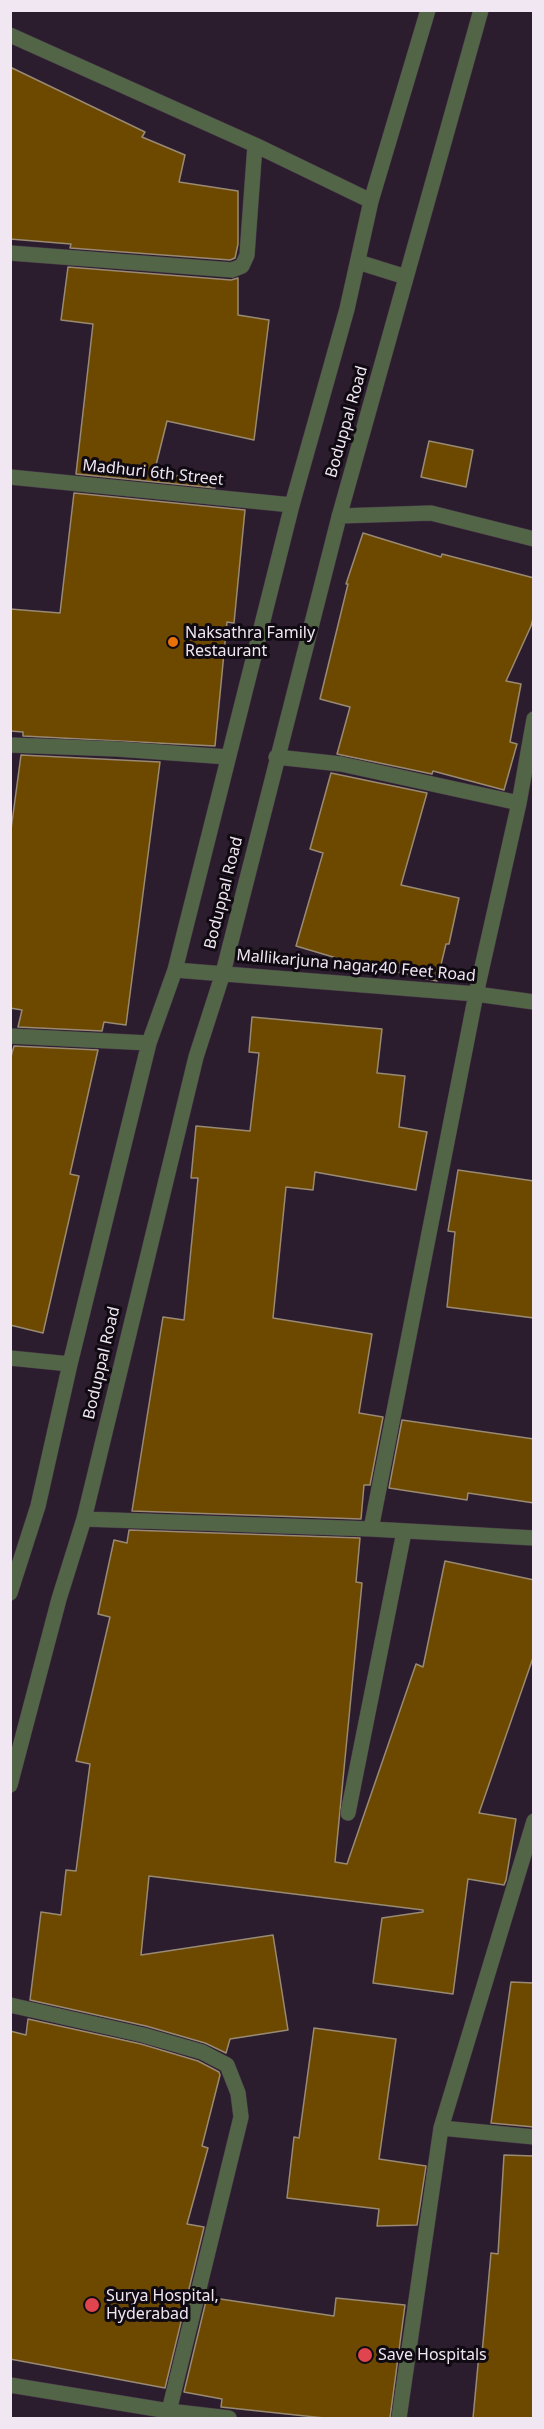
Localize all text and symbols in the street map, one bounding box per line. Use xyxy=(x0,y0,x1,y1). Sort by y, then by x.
street label: Boduppal Road xyxy=(322,364,372,480)
street label: Madhuri 6th Street xyxy=(82,456,224,490)
place label: Naksathra Family Restaurant xyxy=(185,623,315,661)
marker: Naksathra Family Restaurant xyxy=(166,635,180,649)
street label: Boduppal Road xyxy=(201,835,247,951)
street label: Mallikarjuna nagar,40 Feet Road xyxy=(235,946,477,986)
street label: Boduppal Road xyxy=(80,1305,124,1421)
place label: Surya Hospital, Hyderabad xyxy=(106,2286,219,2324)
marker: Surya Hospital, Hyderabad xyxy=(83,2296,101,2314)
place label: Save Hospitals xyxy=(378,2345,487,2365)
marker: Save Hospitals xyxy=(356,2346,374,2364)

